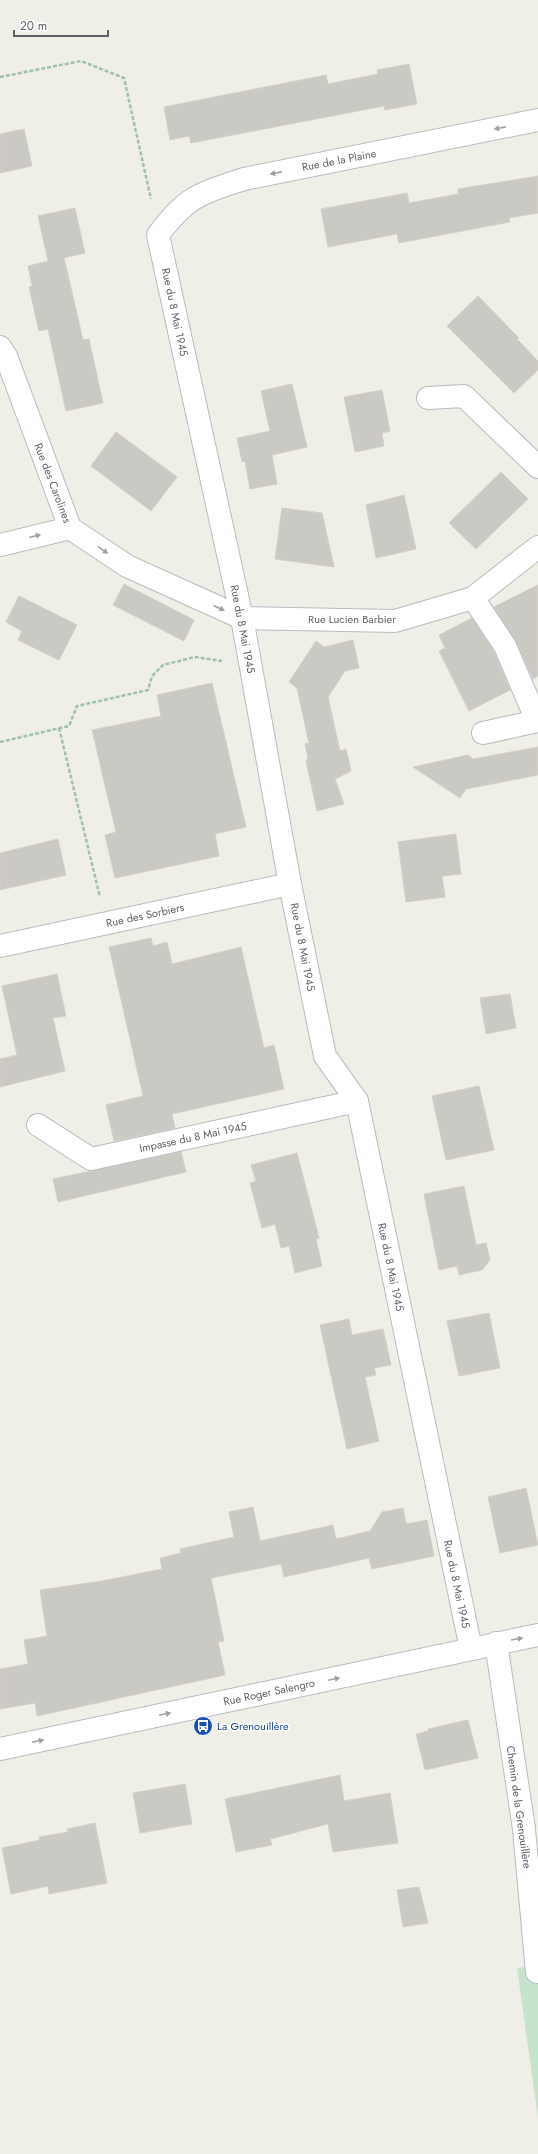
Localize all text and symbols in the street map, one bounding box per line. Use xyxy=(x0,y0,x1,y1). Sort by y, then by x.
scale bar xyxy=(14,12,108,38)
text: 20 m xyxy=(20,17,47,35)
one-way arrow xyxy=(494,125,506,131)
street label: Rue de la Plaine xyxy=(300,145,378,175)
one-way arrow xyxy=(270,170,282,176)
street label: Rue du 8 Mai 1945 xyxy=(158,266,192,358)
street label: Rue des Carolines xyxy=(30,441,76,526)
one-way arrow xyxy=(29,533,41,539)
one-way arrow xyxy=(97,546,108,554)
street label: Rue du 8 Mai 1945 xyxy=(227,583,259,675)
one-way arrow xyxy=(213,605,225,611)
street label: Rue Lucien Barbier xyxy=(308,611,396,627)
street label: Rue des Sorbiers xyxy=(105,899,186,931)
street label: Rue du 8 Mai 1945 xyxy=(287,901,319,993)
street label: Impasse du 8 Mai 1945 xyxy=(138,1118,248,1156)
street label: Rue du 8 Mai 1945 xyxy=(374,1221,408,1313)
street label: Rue du 8 Mai 1945 xyxy=(440,1538,474,1630)
one-way arrow xyxy=(511,1636,523,1642)
street label: Rue Roger Salengro xyxy=(222,1674,316,1710)
one-way arrow xyxy=(327,1675,340,1681)
one-way arrow xyxy=(159,1711,171,1717)
bus stop icon: La Grenouillère xyxy=(192,1715,214,1737)
place label: La Grenouillère xyxy=(217,1718,289,1734)
one-way arrow xyxy=(32,1738,44,1744)
street label: Chemin de la Grenouillère xyxy=(502,1744,536,1870)

